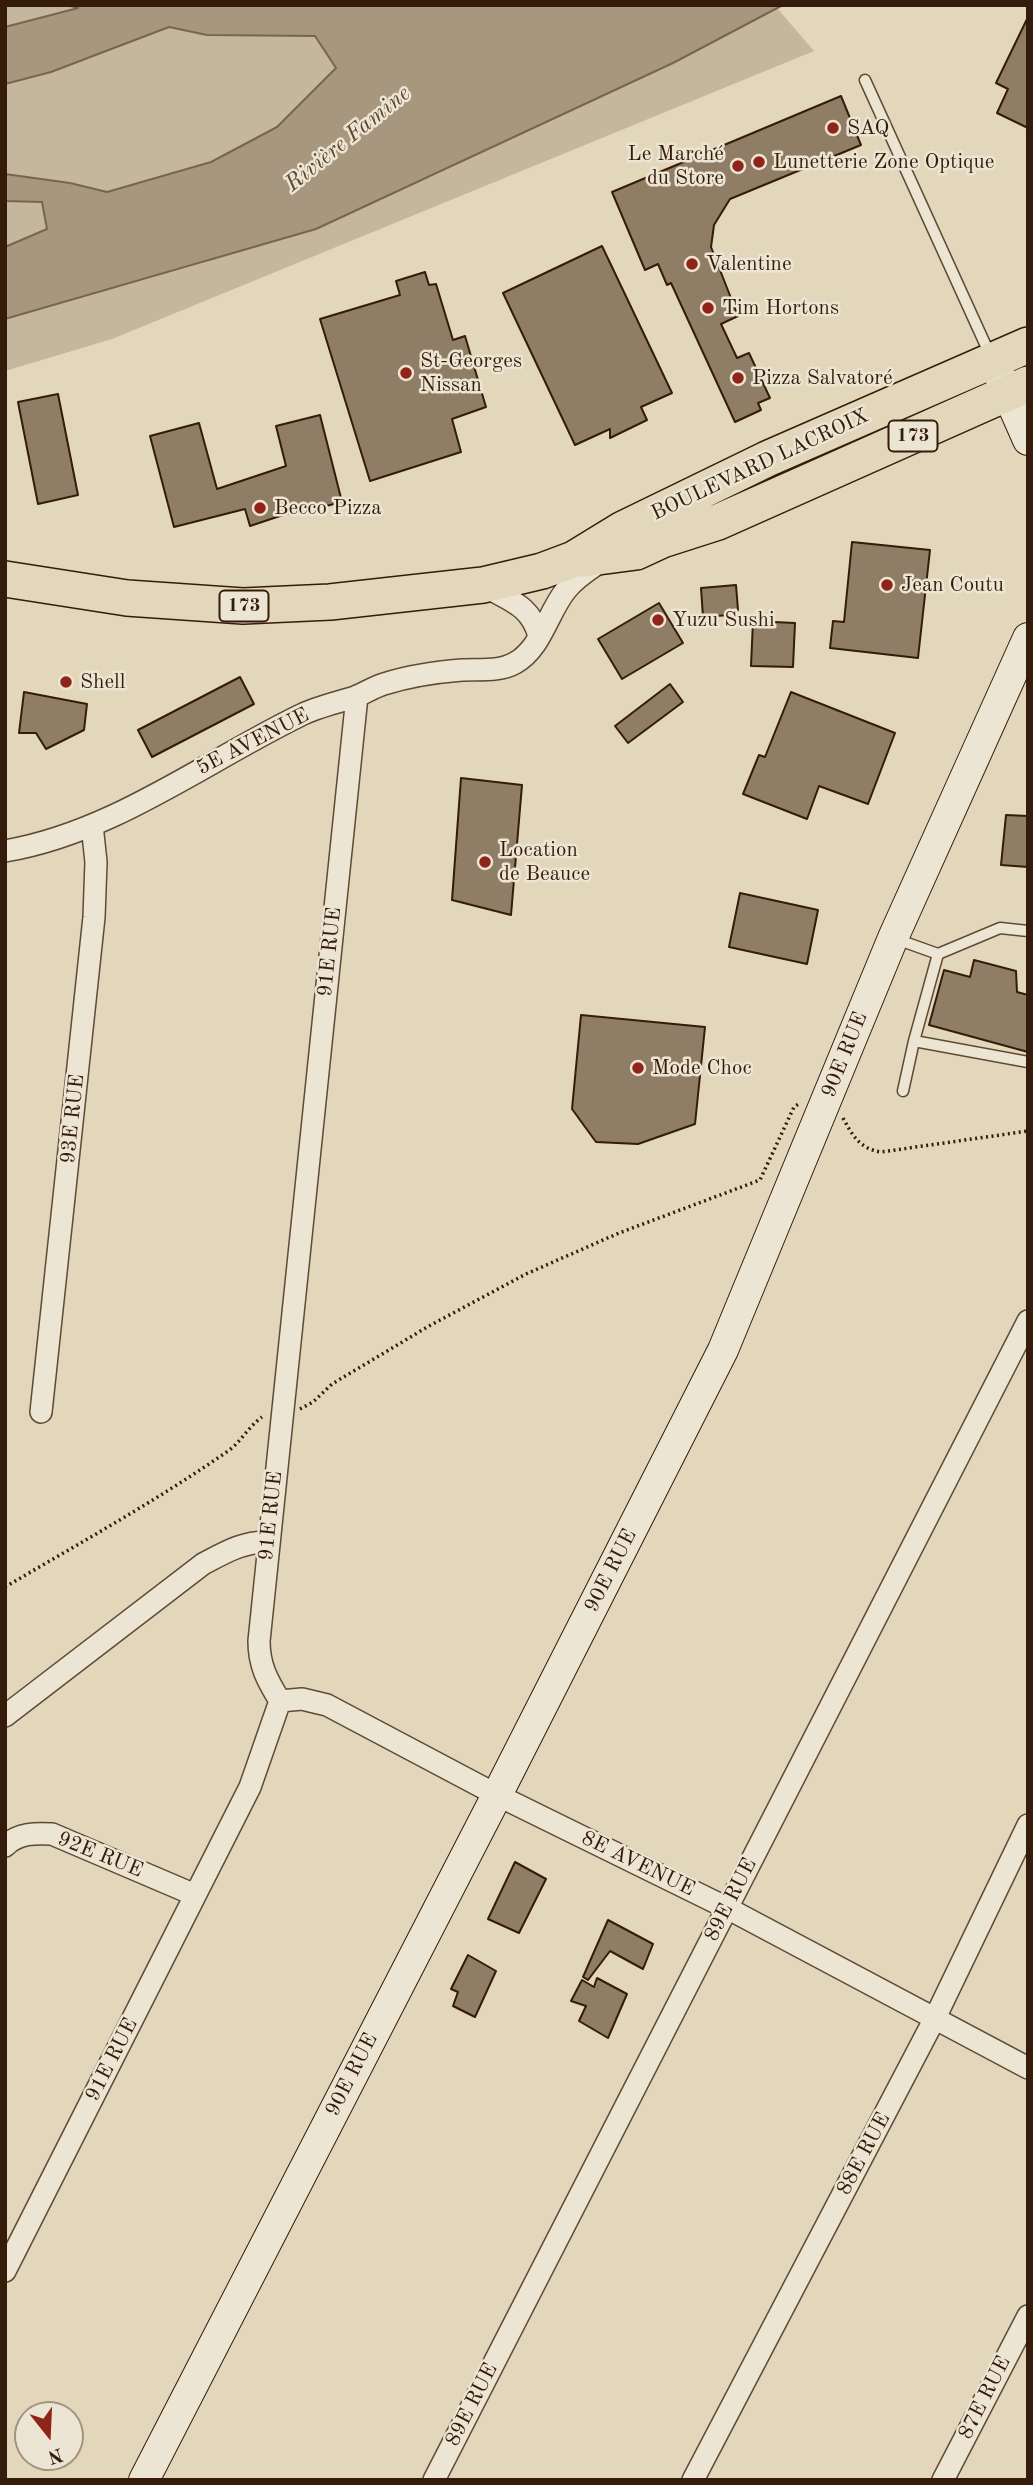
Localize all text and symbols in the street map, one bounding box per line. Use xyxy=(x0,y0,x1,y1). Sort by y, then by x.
water label: Rivière Famine xyxy=(280,80,416,198)
place label: SAQ xyxy=(847,115,889,141)
marker: SAQ xyxy=(825,120,841,136)
place label: Le Marché du Store xyxy=(628,141,724,191)
place label: Lunetterie Zone Optique xyxy=(773,149,994,175)
marker: Lunetterie Zone Optique xyxy=(751,154,767,170)
marker: Le Marché du Store xyxy=(730,158,746,174)
place label: Valentine xyxy=(706,251,792,277)
marker: Valentine xyxy=(684,256,700,272)
place label: Tim Hortons xyxy=(722,295,839,321)
marker: Tim Hortons xyxy=(700,300,716,316)
place label: St-Georges Nissan xyxy=(420,348,522,398)
marker: St-Georges Nissan xyxy=(398,365,414,381)
place label: Pizza Salvatoré xyxy=(752,365,893,391)
marker: Pizza Salvatoré xyxy=(730,370,746,386)
street label: BOULEVARD LACROIX xyxy=(647,403,873,527)
road number: 173 xyxy=(888,420,937,452)
place label: Becco Pizza xyxy=(274,495,382,521)
marker: Becco Pizza xyxy=(252,500,268,516)
place label: Jean Coutu xyxy=(901,572,1004,598)
marker: Jean Coutu xyxy=(879,577,895,593)
road number: 173 xyxy=(219,590,268,622)
place label: Yuzu Sushi xyxy=(672,607,775,633)
marker: Yuzu Sushi xyxy=(650,612,666,628)
place label: Shell xyxy=(80,669,125,695)
marker: Shell xyxy=(58,674,74,690)
street label: 5E AVENUE xyxy=(193,703,313,781)
place label: Location de Beauce xyxy=(499,837,590,887)
marker: Location de Beauce xyxy=(477,854,493,870)
street label: 91E RUE xyxy=(313,906,347,998)
street label: 90E RUE xyxy=(816,1009,874,1101)
place label: Mode Choc xyxy=(652,1055,752,1081)
marker: Mode Choc xyxy=(630,1060,646,1076)
street label: 93E RUE xyxy=(56,1073,90,1165)
street label: 91E RUE xyxy=(254,1470,288,1562)
street label: 90E RUE xyxy=(579,1525,643,1617)
street label: 92E RUE xyxy=(54,1826,146,1884)
street label: 8E AVENUE xyxy=(577,1826,699,1902)
street label: 89E RUE xyxy=(699,1854,763,1946)
street label: 91E RUE xyxy=(80,2014,144,2106)
street label: 90E RUE xyxy=(320,2029,384,2121)
street label: 88E RUE xyxy=(832,2108,896,2200)
street label: 87E RUE xyxy=(953,2352,1017,2444)
street label: 89E RUE xyxy=(440,2359,504,2451)
north arrow xyxy=(14,2401,84,2471)
text: N xyxy=(45,2443,65,2466)

